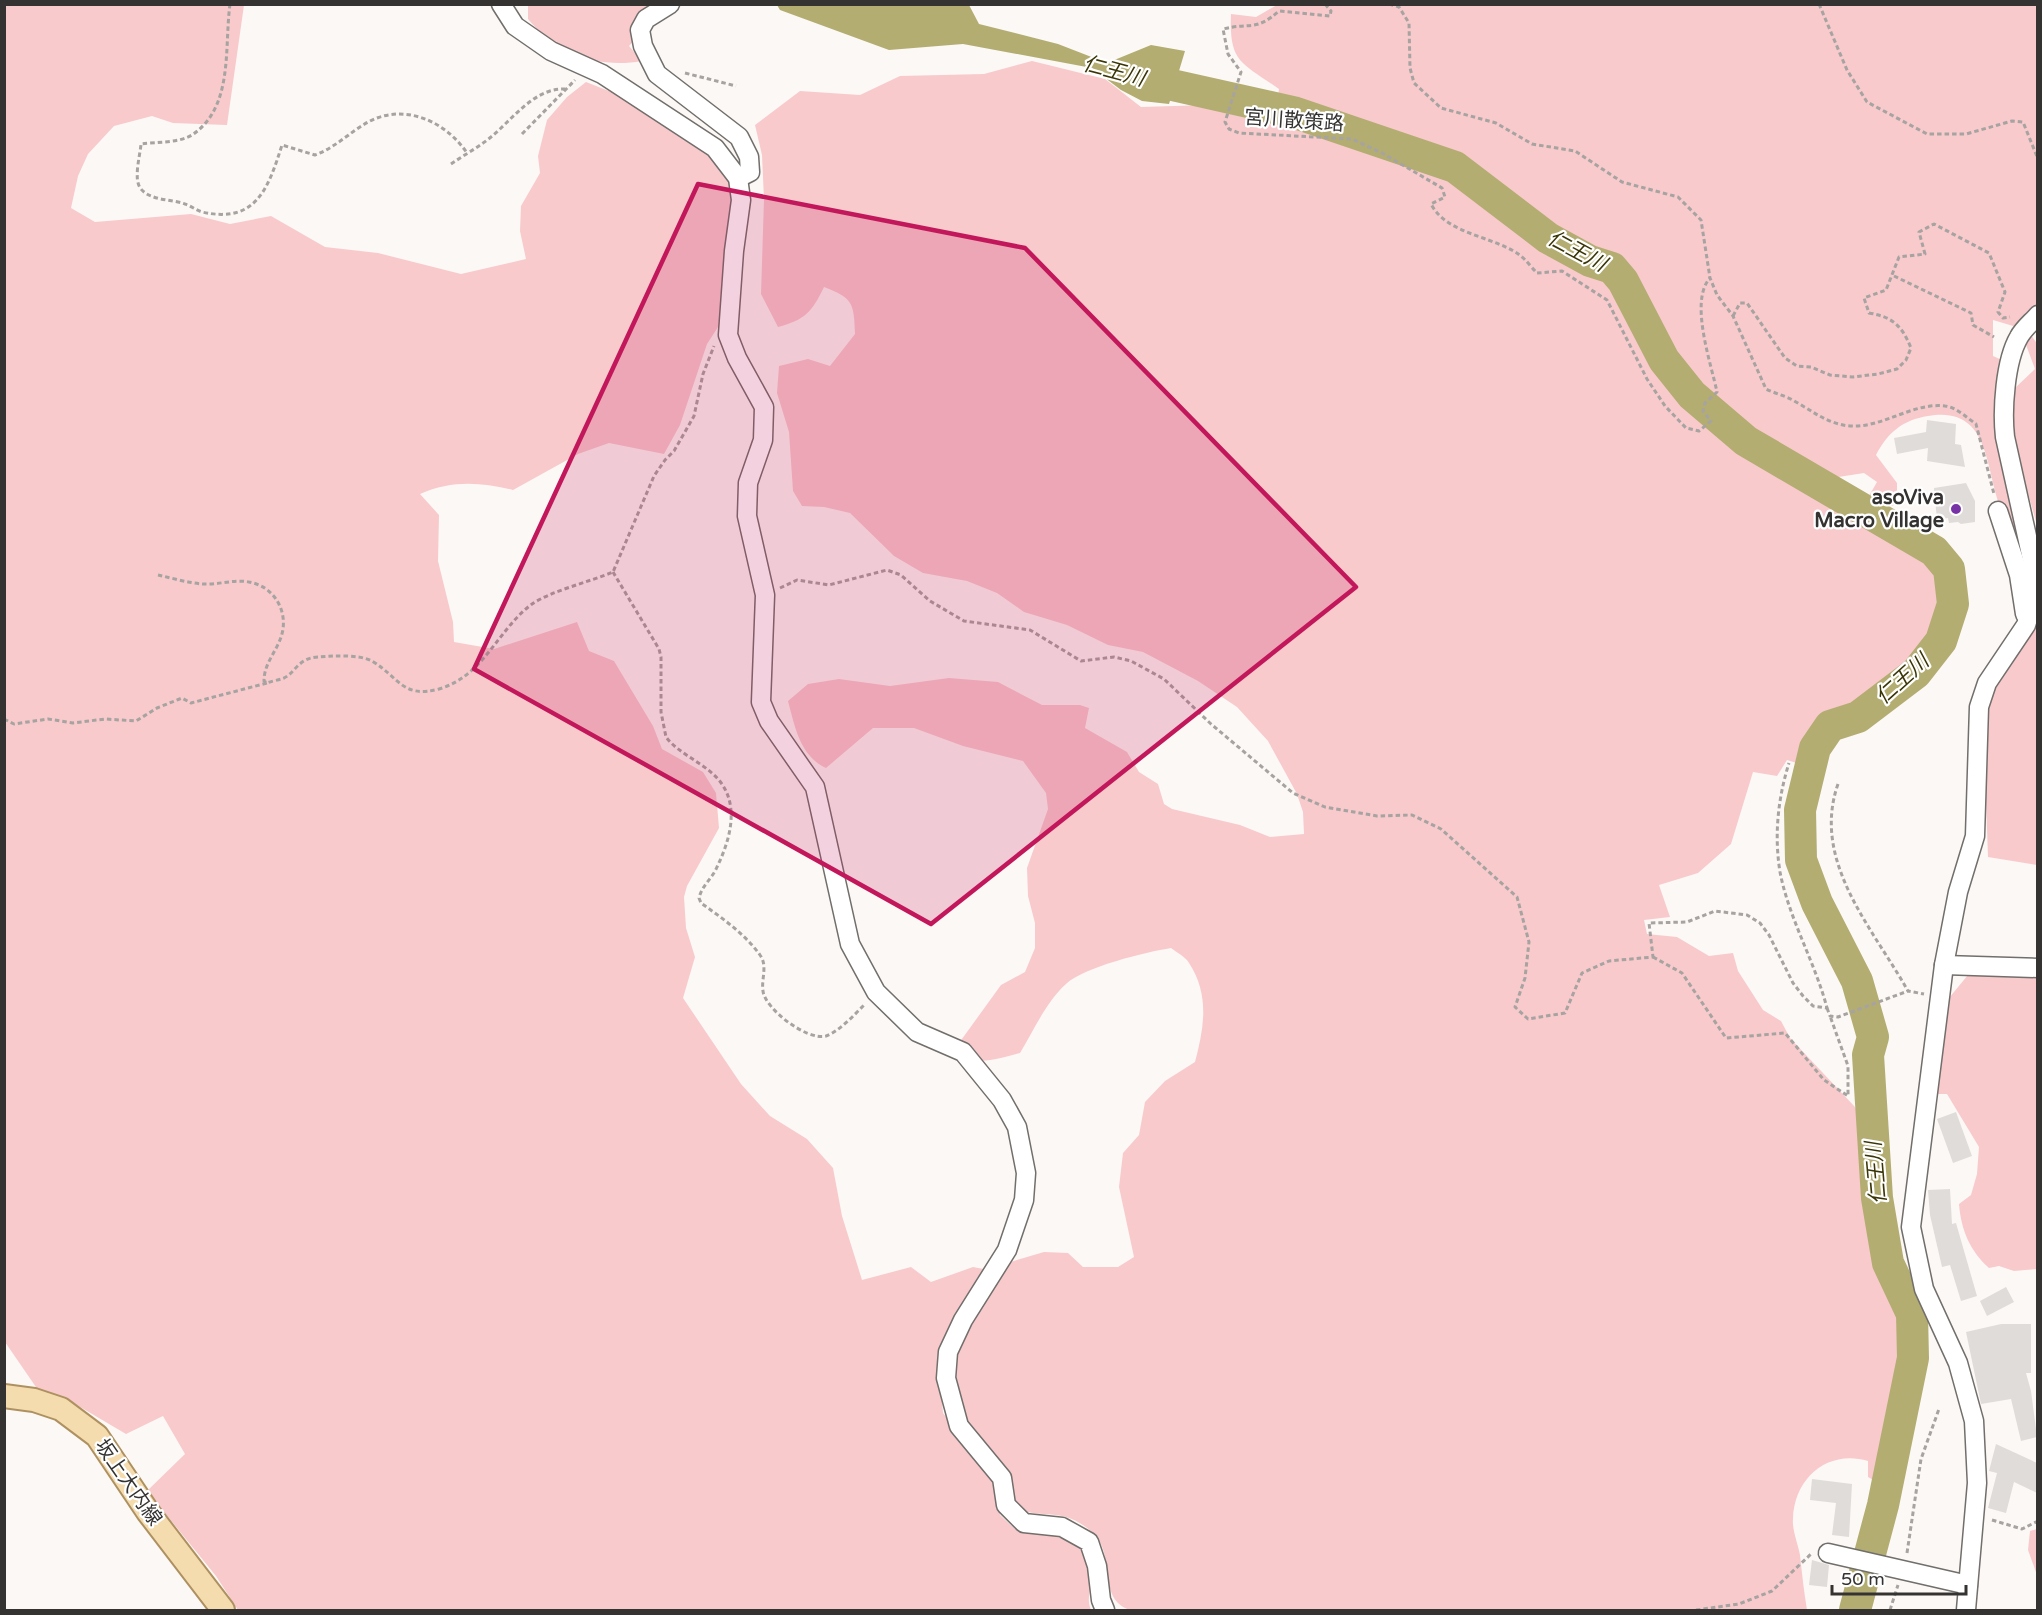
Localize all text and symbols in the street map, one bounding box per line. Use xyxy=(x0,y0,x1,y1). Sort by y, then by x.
water label: 仁王川 xyxy=(1080,51,1149,92)
street label: 宮川散策路 xyxy=(1243,106,1345,136)
water label: 仁王川 xyxy=(1543,226,1612,278)
place label: asoViva Macro Village xyxy=(1814,486,1944,533)
marker: asoViva Macro Village xyxy=(1949,502,1963,516)
water label: 仁王川 xyxy=(1871,648,1936,710)
water label: 仁王川 xyxy=(1861,1138,1892,1205)
street label: 坂上大内線 xyxy=(90,1435,167,1530)
scale bar xyxy=(1832,1558,1966,1596)
text: 50 m xyxy=(1841,1568,1885,1590)

